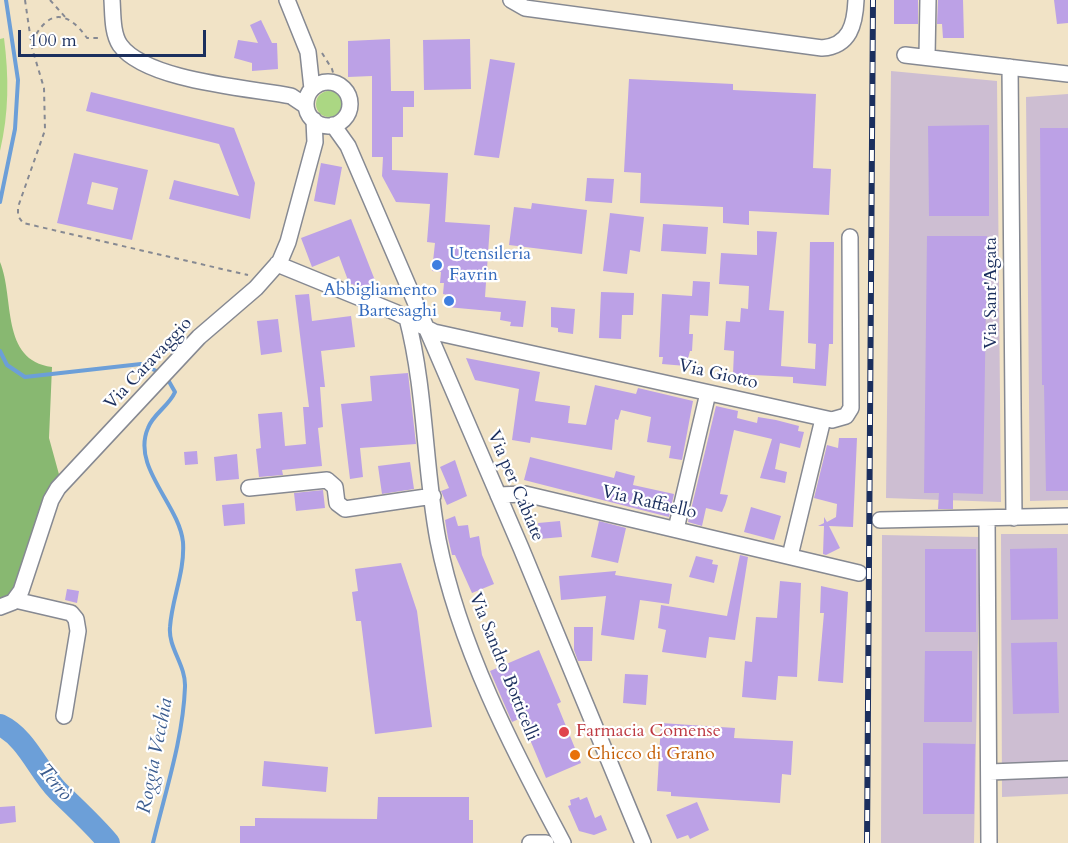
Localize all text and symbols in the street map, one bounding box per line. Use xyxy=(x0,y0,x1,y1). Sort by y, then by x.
scale bar xyxy=(21,18,208,56)
text: 100 m xyxy=(29,28,77,53)
street label: Via Sant'Agata xyxy=(981,237,1003,349)
place label: Utensileria Favrin xyxy=(449,244,531,286)
marker: Utensileria Favrin xyxy=(430,258,444,272)
place label: Abbigliamento Bartesaghi xyxy=(323,280,437,322)
marker: Abbigliamento Bartesaghi xyxy=(442,294,456,308)
street label: Via Caravaggio xyxy=(101,313,197,415)
street label: Via Giotto xyxy=(676,355,760,395)
street label: Via per Cabiate xyxy=(482,427,548,545)
street label: Via Raffaello xyxy=(599,482,699,524)
street label: Via Sandro Botticelli xyxy=(463,590,543,744)
water label: Roggia Vecchia xyxy=(133,696,179,816)
place label: Farmacia Comense xyxy=(576,721,721,743)
marker: Farmacia Comense xyxy=(557,725,571,739)
place label: Chicco di Grano xyxy=(587,744,715,766)
marker: Chicco di Grano xyxy=(568,748,582,762)
water label: Terrò xyxy=(32,760,76,806)

